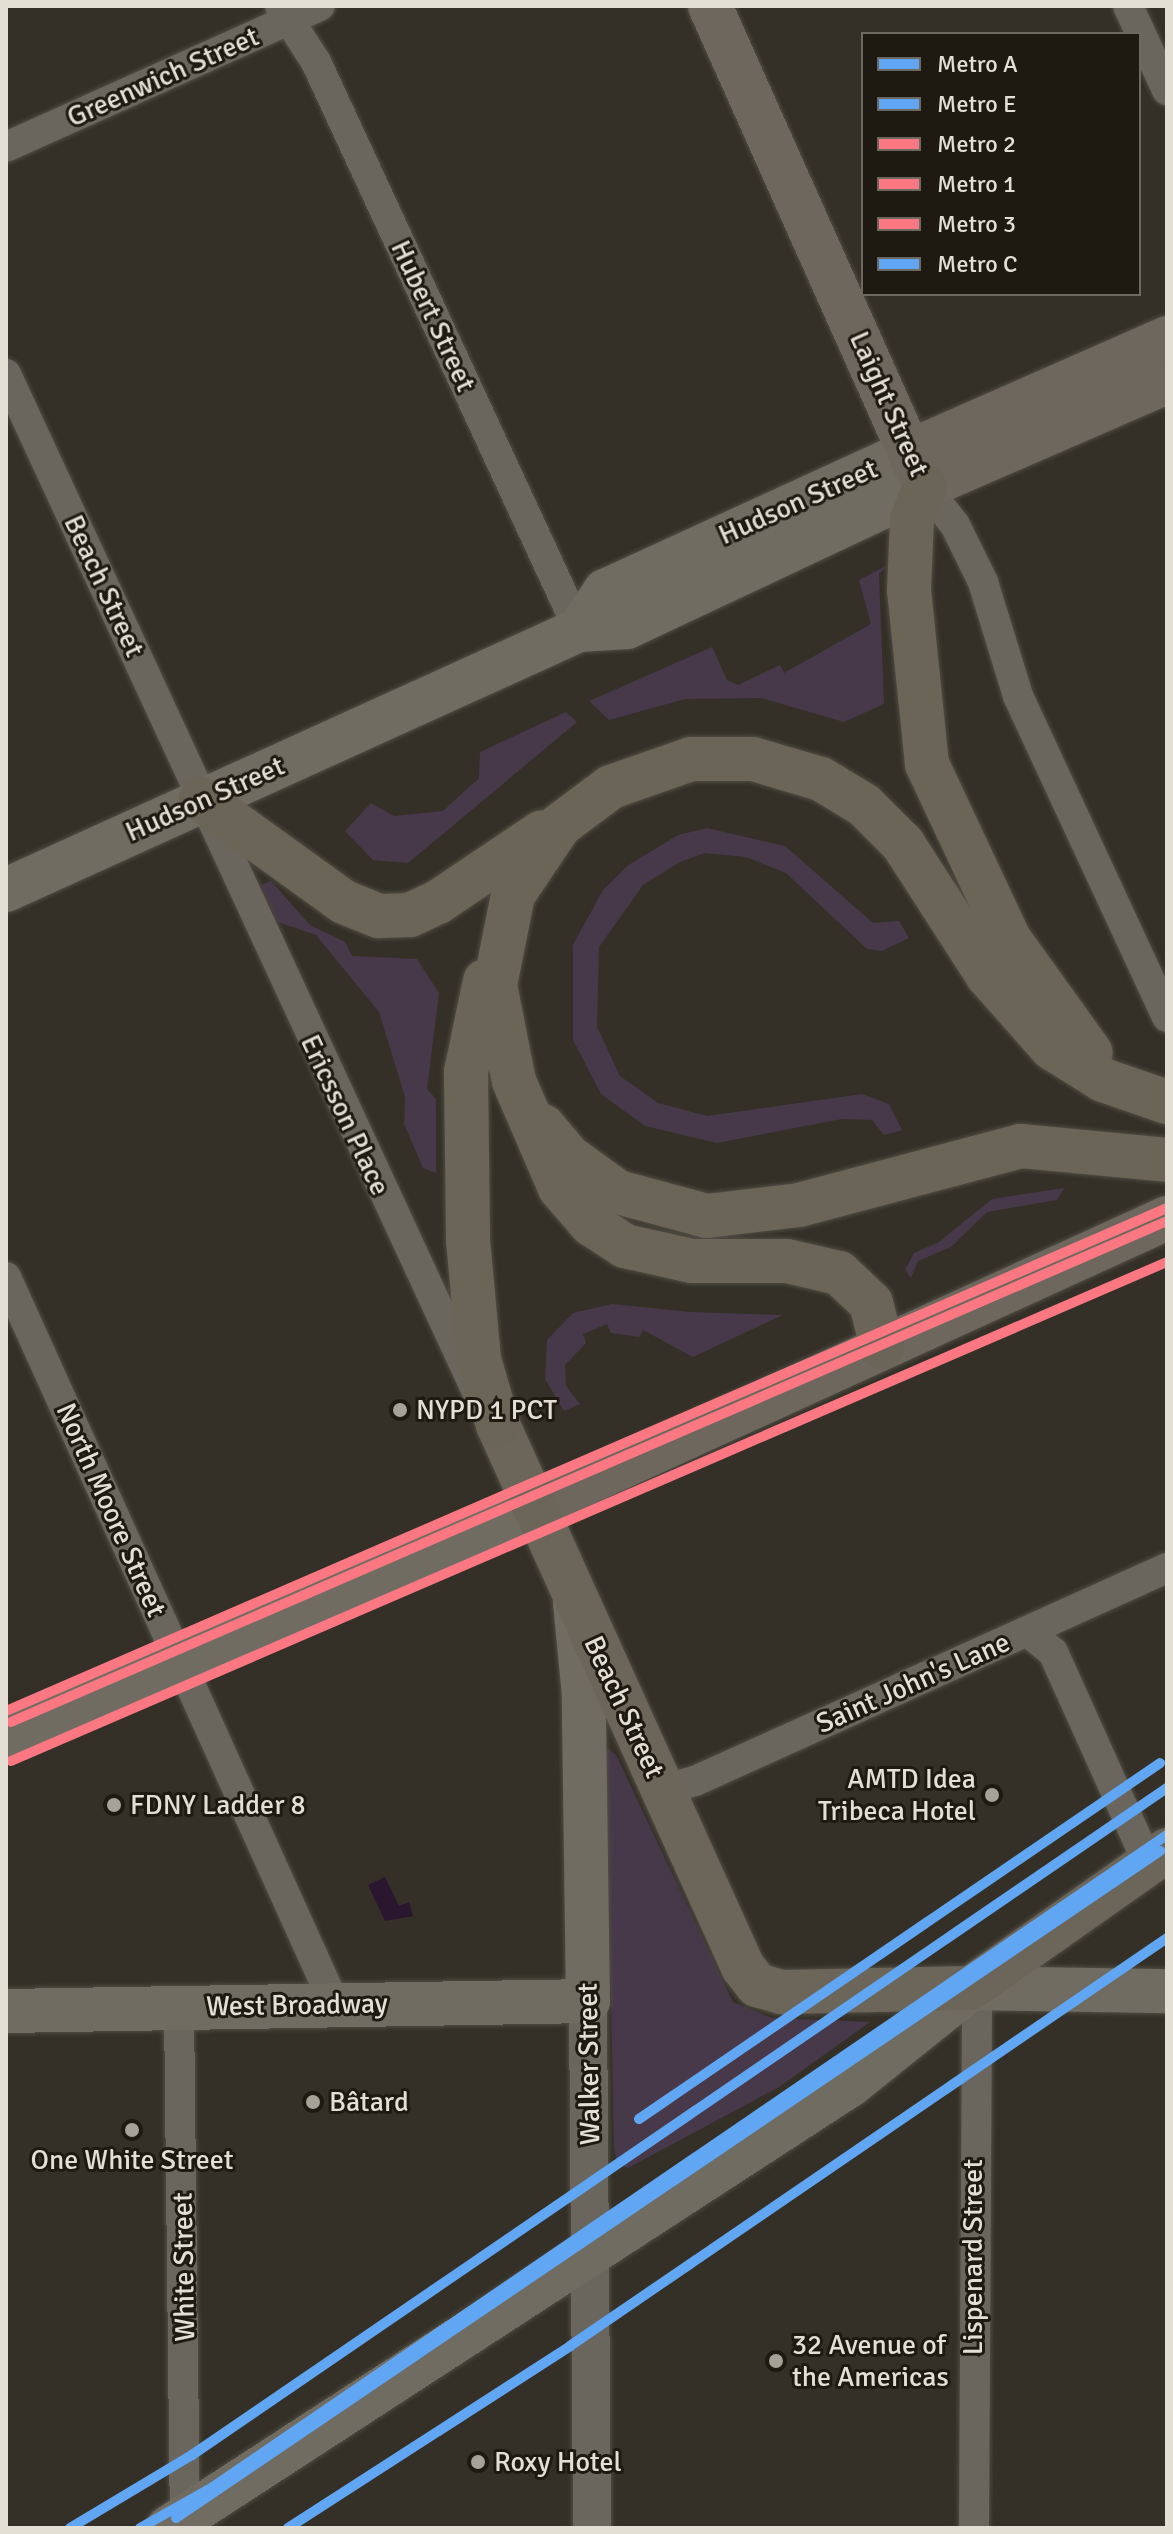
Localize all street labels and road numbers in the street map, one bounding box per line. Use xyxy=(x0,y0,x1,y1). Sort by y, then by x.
street label: Greenwich Street xyxy=(62,20,264,134)
street label: Hubert Street xyxy=(383,235,483,397)
street label: Laight Street xyxy=(842,326,936,482)
street label: Hudson Street xyxy=(713,452,883,552)
street label: Beach Street xyxy=(57,510,151,662)
street label: Hudson Street xyxy=(120,749,290,849)
street label: Ericsson Place xyxy=(293,1029,397,1201)
street label: North Moore Street xyxy=(49,1398,173,1622)
street label: Saint John's Lane xyxy=(811,1625,1015,1741)
street label: Beach Street xyxy=(577,1631,671,1783)
street label: Walker Street xyxy=(571,1983,607,2145)
street label: West Broadway xyxy=(206,1987,388,2023)
street label: Lispenard Street xyxy=(956,2159,990,2355)
street label: White Street xyxy=(166,2192,202,2342)

